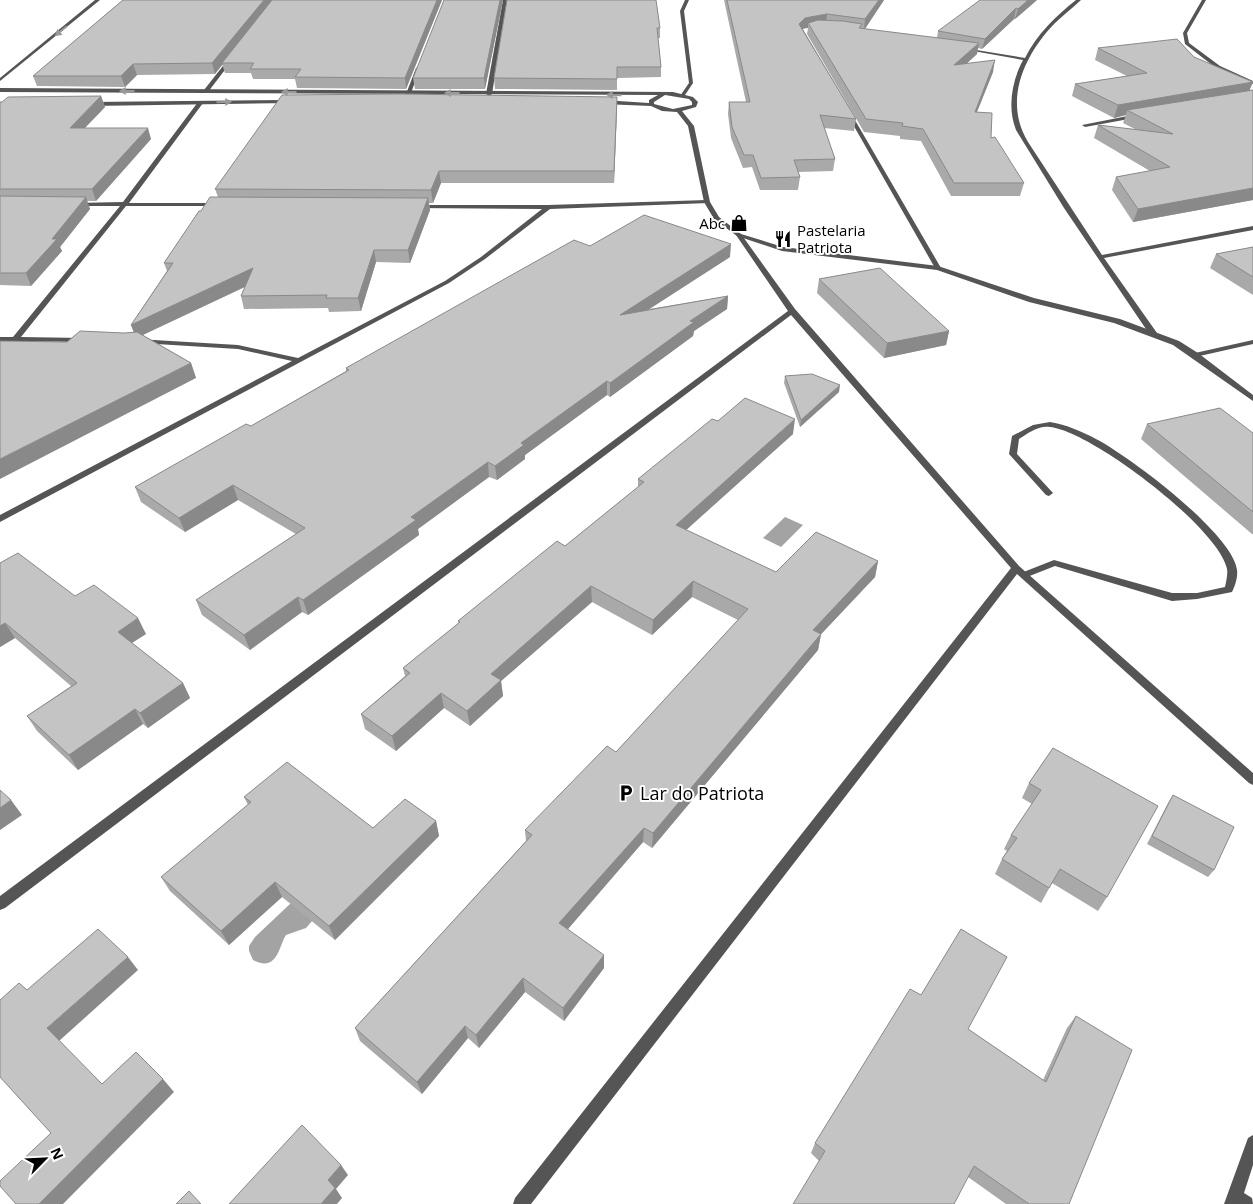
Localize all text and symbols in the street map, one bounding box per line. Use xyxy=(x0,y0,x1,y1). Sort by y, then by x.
one-way arrow xyxy=(54,25,67,36)
one-way arrow xyxy=(119,87,135,95)
one-way arrow xyxy=(281,88,297,96)
one-way arrow xyxy=(444,89,460,97)
one-way arrow xyxy=(606,91,622,99)
one-way arrow xyxy=(216,98,232,106)
place label: Abc xyxy=(699,213,725,233)
shop icon: Abc xyxy=(729,213,749,233)
place label: Pastelaria Patriota xyxy=(797,220,866,257)
restaurant icon: Pastelaria Patriota xyxy=(773,229,793,249)
place label: Lar do Patriota xyxy=(640,781,764,805)
parking icon: Lar do Patriota xyxy=(616,783,636,803)
north arrow xyxy=(20,1134,70,1184)
text: N xyxy=(46,1144,68,1163)

